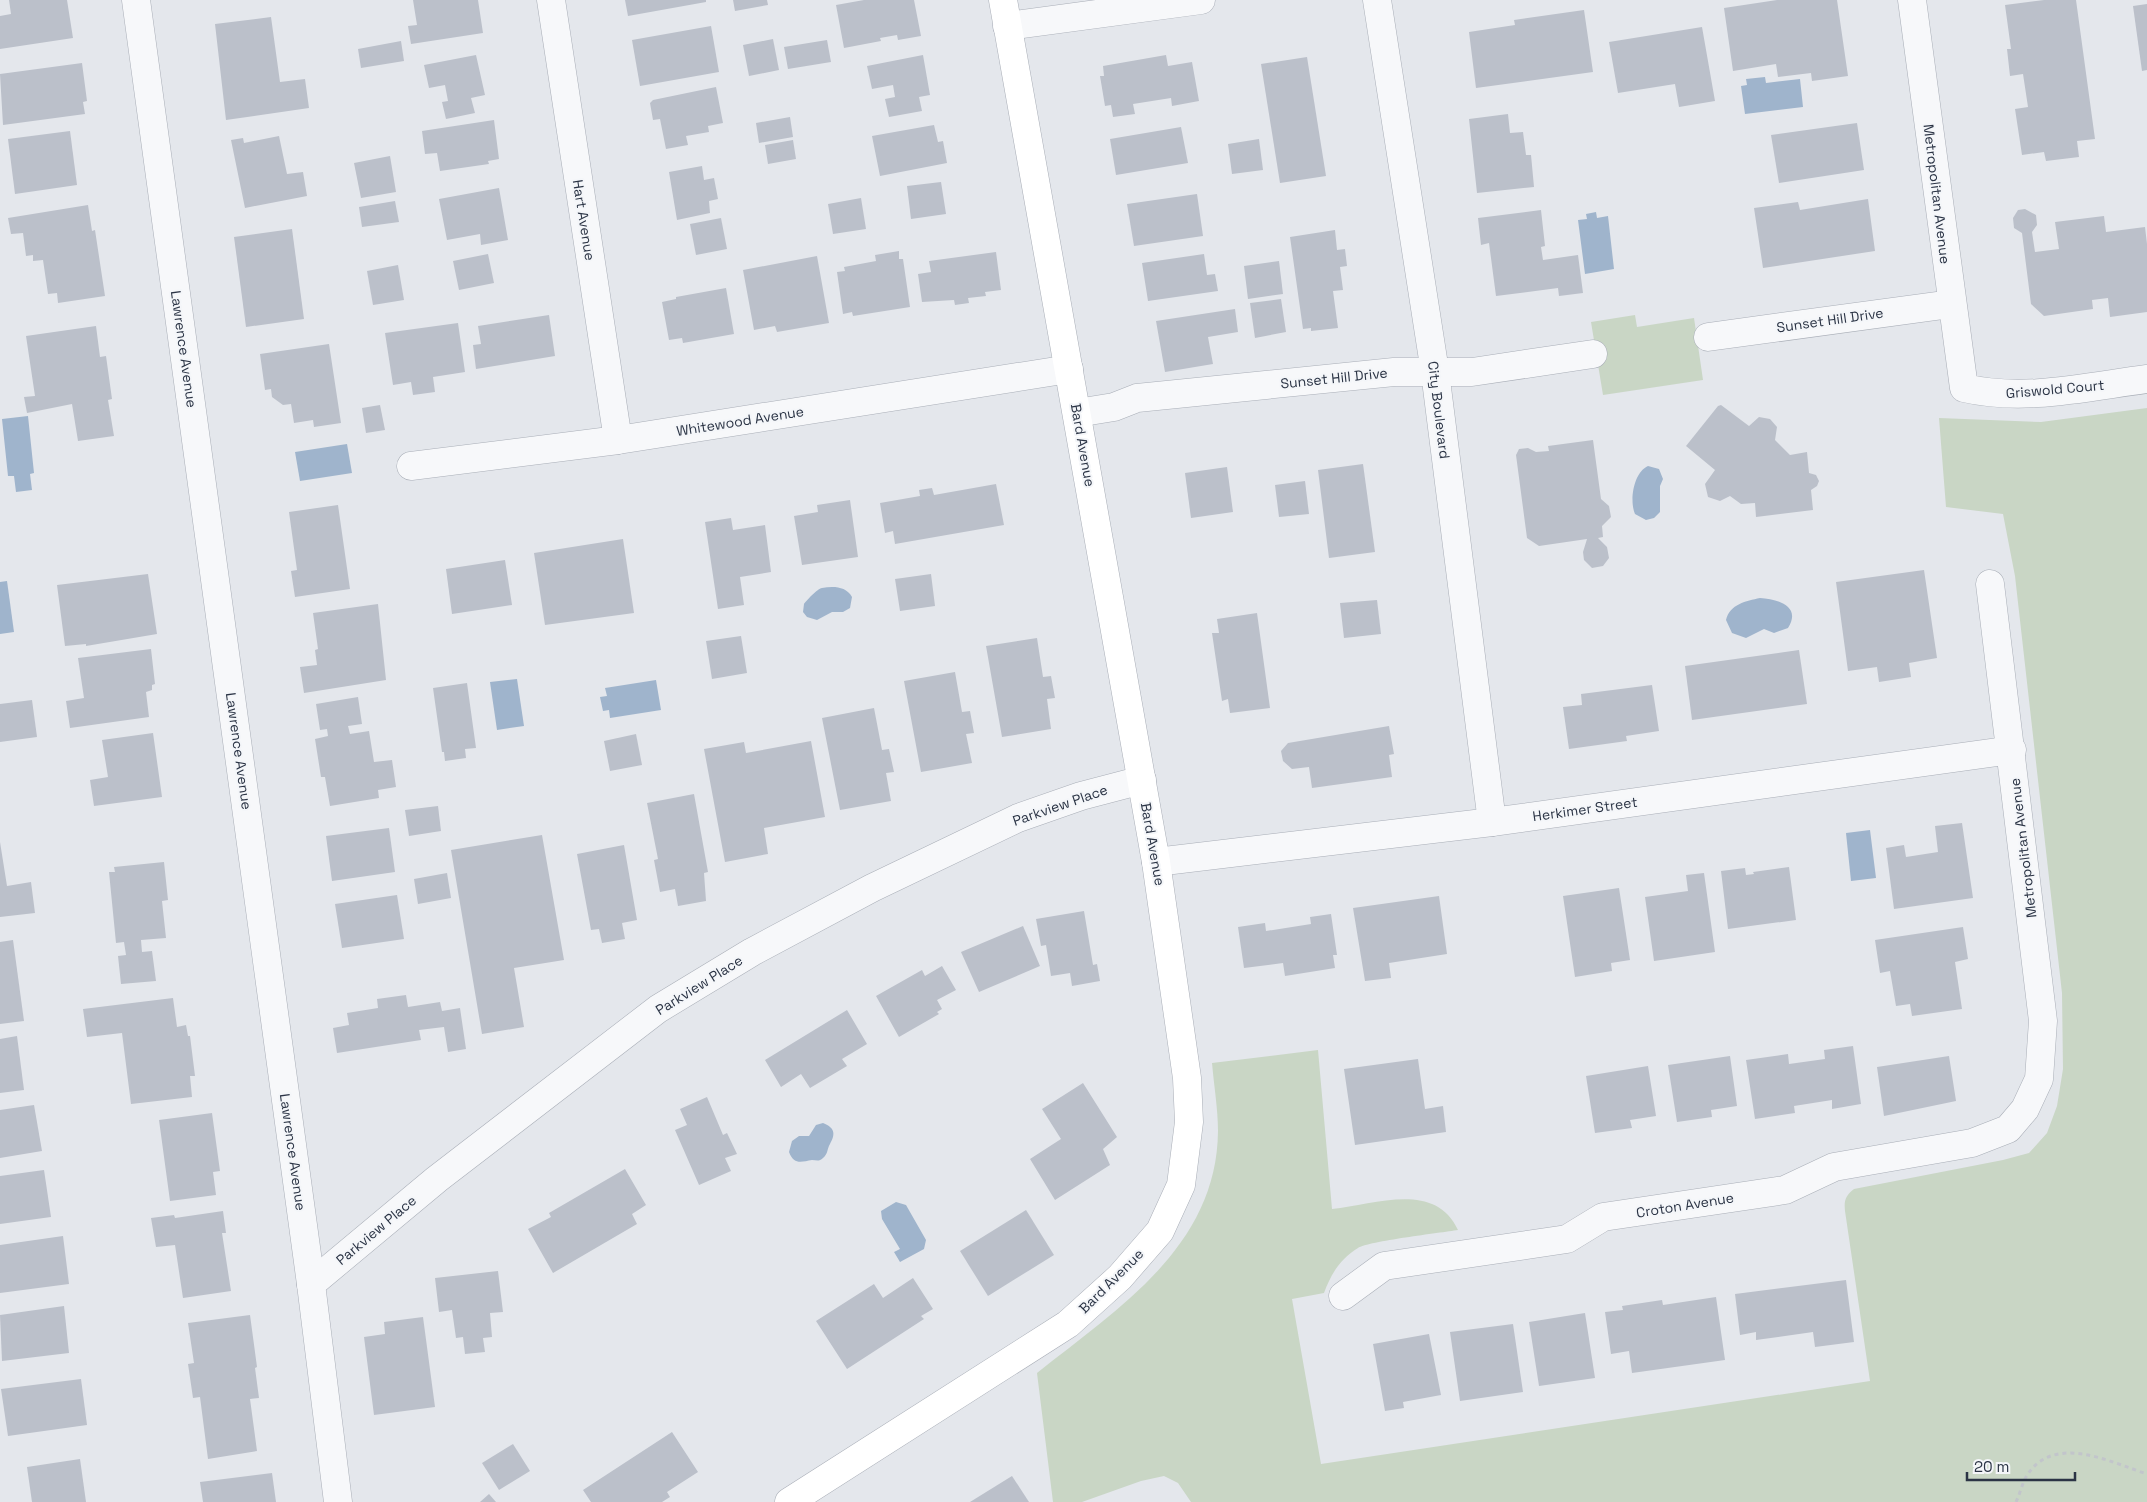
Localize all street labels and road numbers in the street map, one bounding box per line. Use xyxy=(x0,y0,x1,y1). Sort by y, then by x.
street label: Metropolitan Avenue xyxy=(1919,123,1955,265)
street label: Hart Avenue xyxy=(569,178,599,262)
street label: Lawrence Avenue xyxy=(167,289,201,409)
street label: Sunset Hill Drive xyxy=(1775,304,1885,336)
street label: City Boulevard xyxy=(1424,360,1454,460)
street label: Sunset Hill Drive xyxy=(1279,363,1389,393)
street label: Griswold Court xyxy=(2005,376,2105,402)
street label: Whitewood Avenue xyxy=(675,402,805,440)
street label: Bard Avenue xyxy=(1067,402,1099,488)
street label: Lawrence Avenue xyxy=(222,691,256,811)
street label: Metropolitan Avenue xyxy=(2005,777,2041,919)
street label: Parkview Place xyxy=(1010,780,1110,830)
street label: Herkimer Street xyxy=(1531,793,1639,825)
street label: Bard Avenue xyxy=(1137,801,1169,887)
street label: Parkview Place xyxy=(652,951,746,1019)
street label: Lawrence Avenue xyxy=(276,1092,310,1212)
street label: Croton Avenue xyxy=(1635,1188,1735,1222)
street label: Parkview Place xyxy=(332,1191,420,1269)
street label: Bard Avenue xyxy=(1075,1245,1147,1317)

